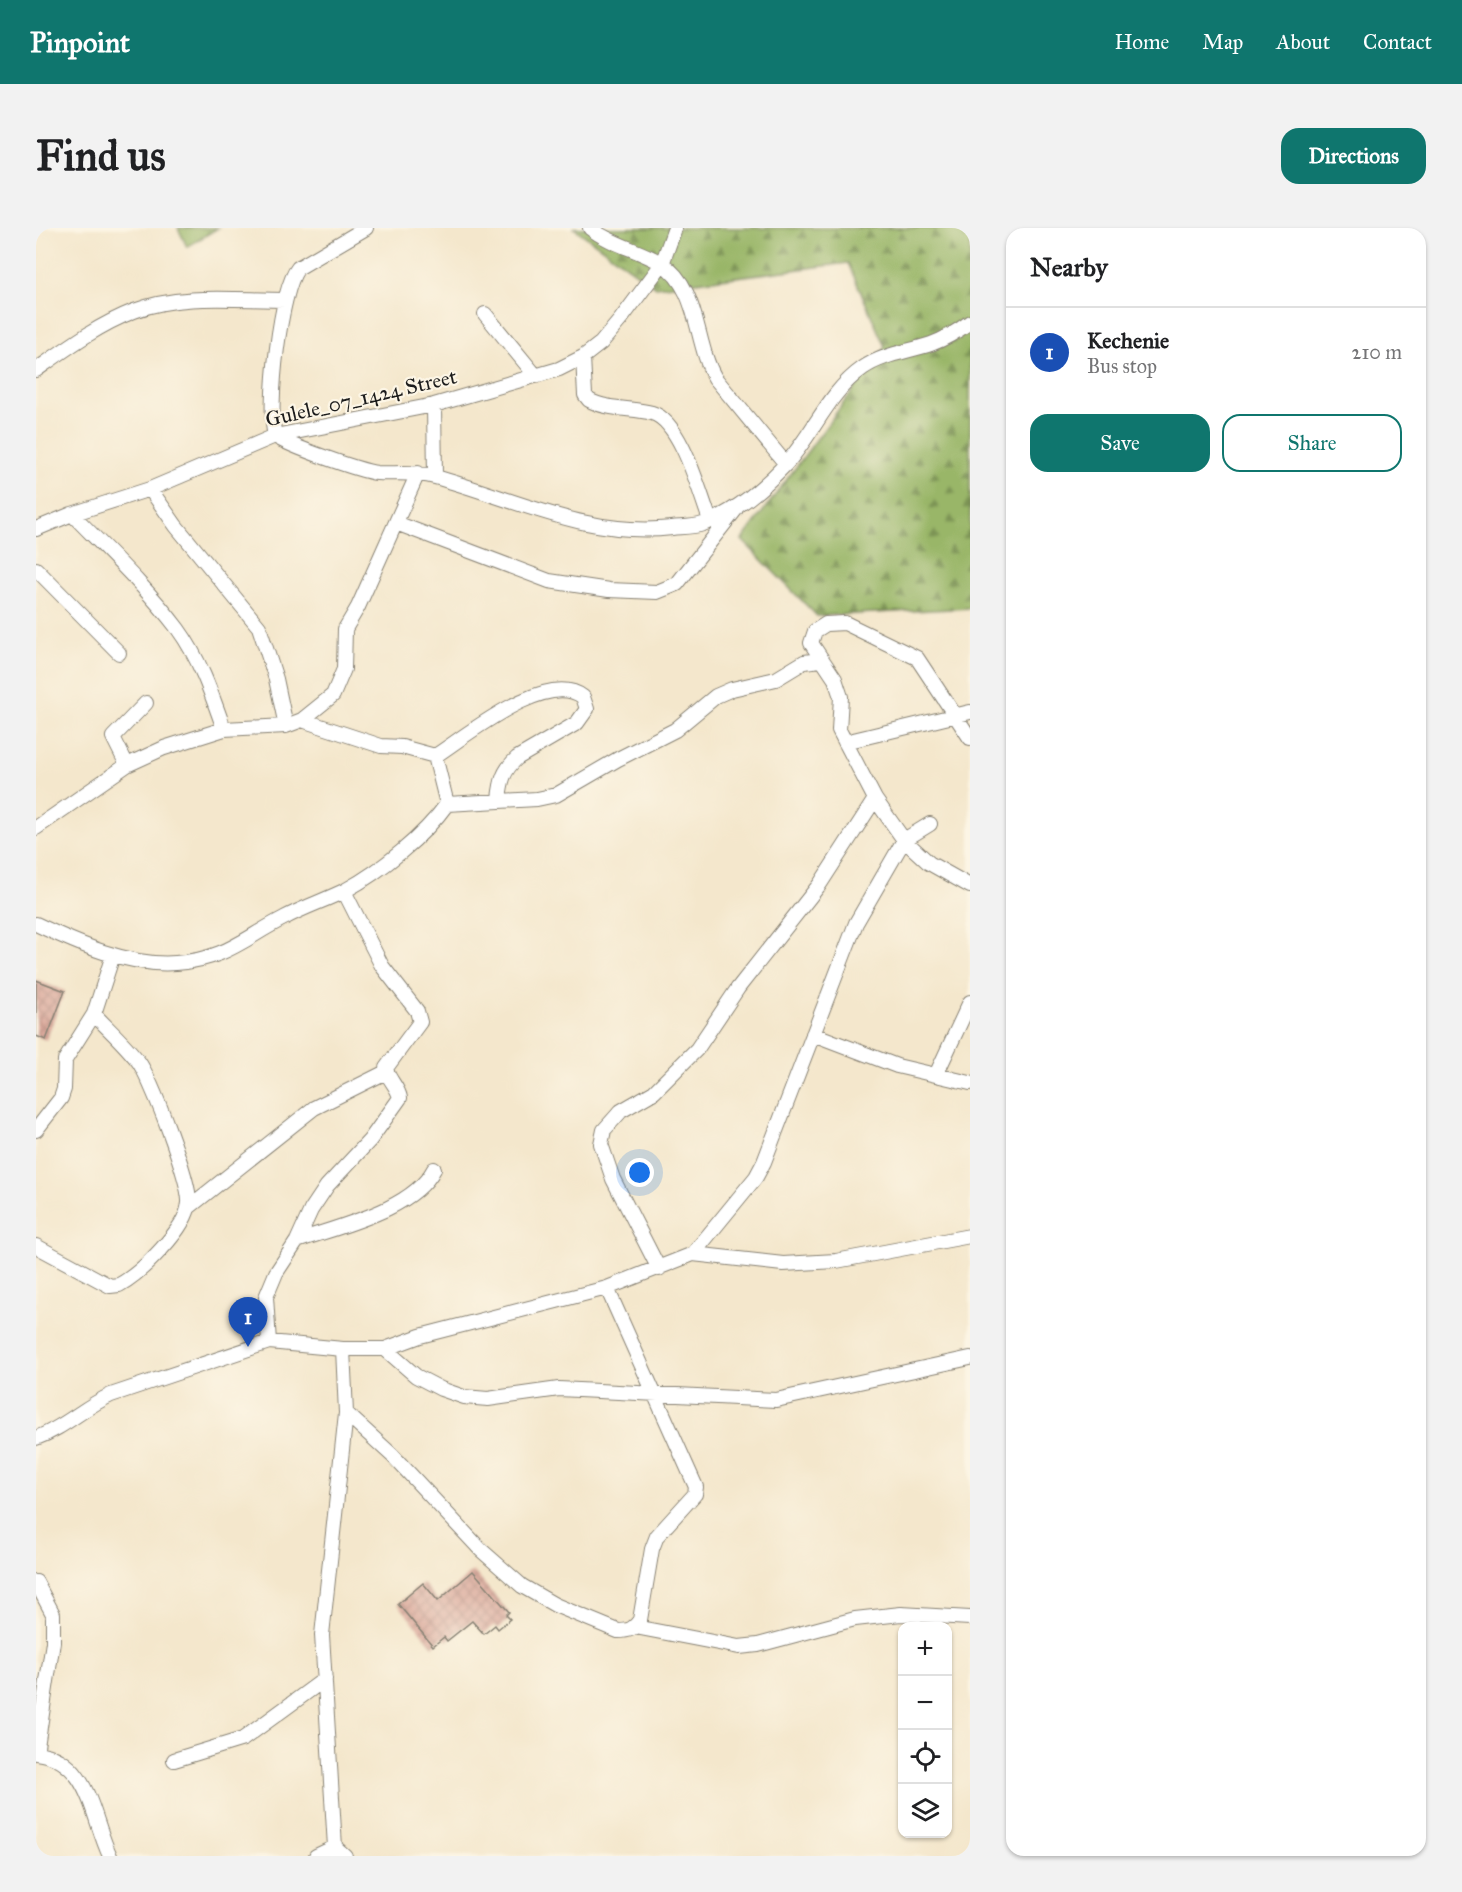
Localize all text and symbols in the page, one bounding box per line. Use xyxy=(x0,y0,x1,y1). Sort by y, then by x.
text: Pinpoint xyxy=(30,25,130,60)
text: Home xyxy=(1114,29,1169,55)
text: Map xyxy=(1202,29,1243,55)
text: About xyxy=(1276,29,1330,55)
text: Contact xyxy=(1363,29,1432,55)
button: Directions xyxy=(1281,128,1426,184)
text: Find us xyxy=(36,130,166,182)
text: Nearby xyxy=(1030,251,1108,283)
text: Kechenie xyxy=(1087,327,1169,354)
text: 1 xyxy=(1046,340,1053,364)
text: 210 m xyxy=(1352,340,1402,364)
text: Bus stop xyxy=(1087,354,1157,378)
street label: Gulele_07_1424 Street xyxy=(263,363,460,433)
button: Save xyxy=(1030,414,1210,472)
button: Share xyxy=(1222,414,1402,472)
your location xyxy=(625,1158,654,1187)
pin: 1 xyxy=(228,1298,268,1347)
map controls xyxy=(898,1622,952,1838)
button: + xyxy=(898,1622,952,1676)
button: − xyxy=(898,1676,952,1730)
button: locate xyxy=(898,1730,952,1784)
button: layers xyxy=(898,1784,952,1838)

